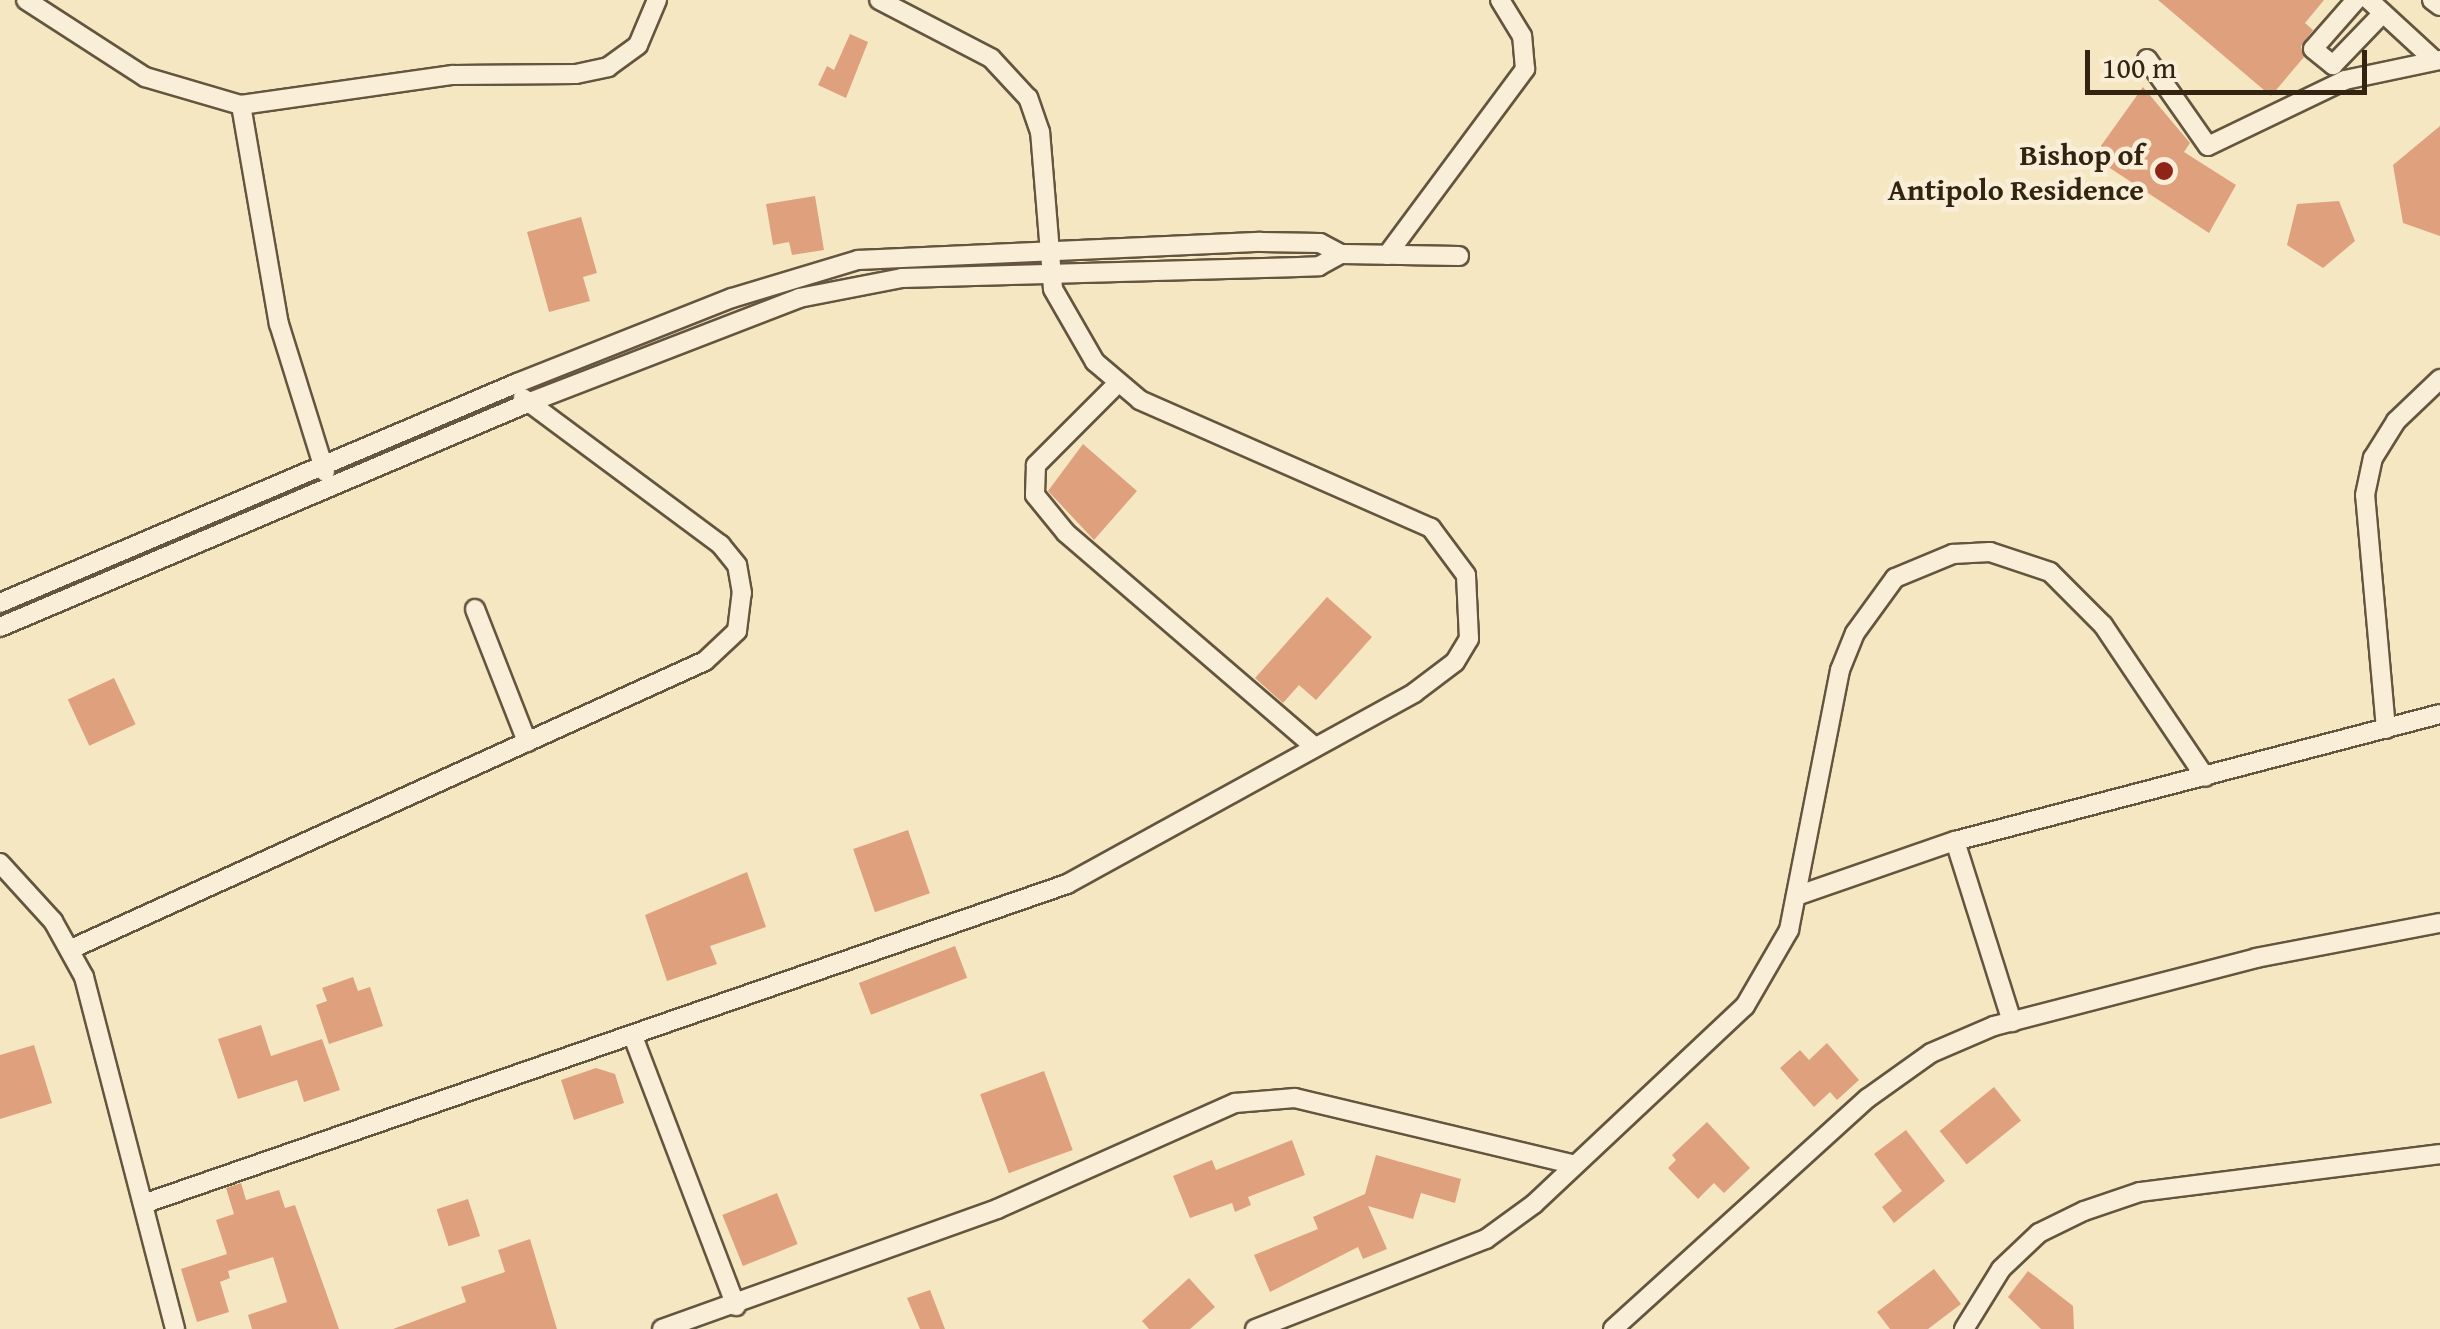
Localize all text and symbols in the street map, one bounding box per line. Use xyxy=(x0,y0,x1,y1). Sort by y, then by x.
scale bar xyxy=(2090,30,2372,92)
text: 100 m xyxy=(2102,45,2176,89)
place label: Bishop of Antipolo Residence xyxy=(1888,136,2144,206)
marker: Bishop of Antipolo Residence xyxy=(2153,160,2175,182)

